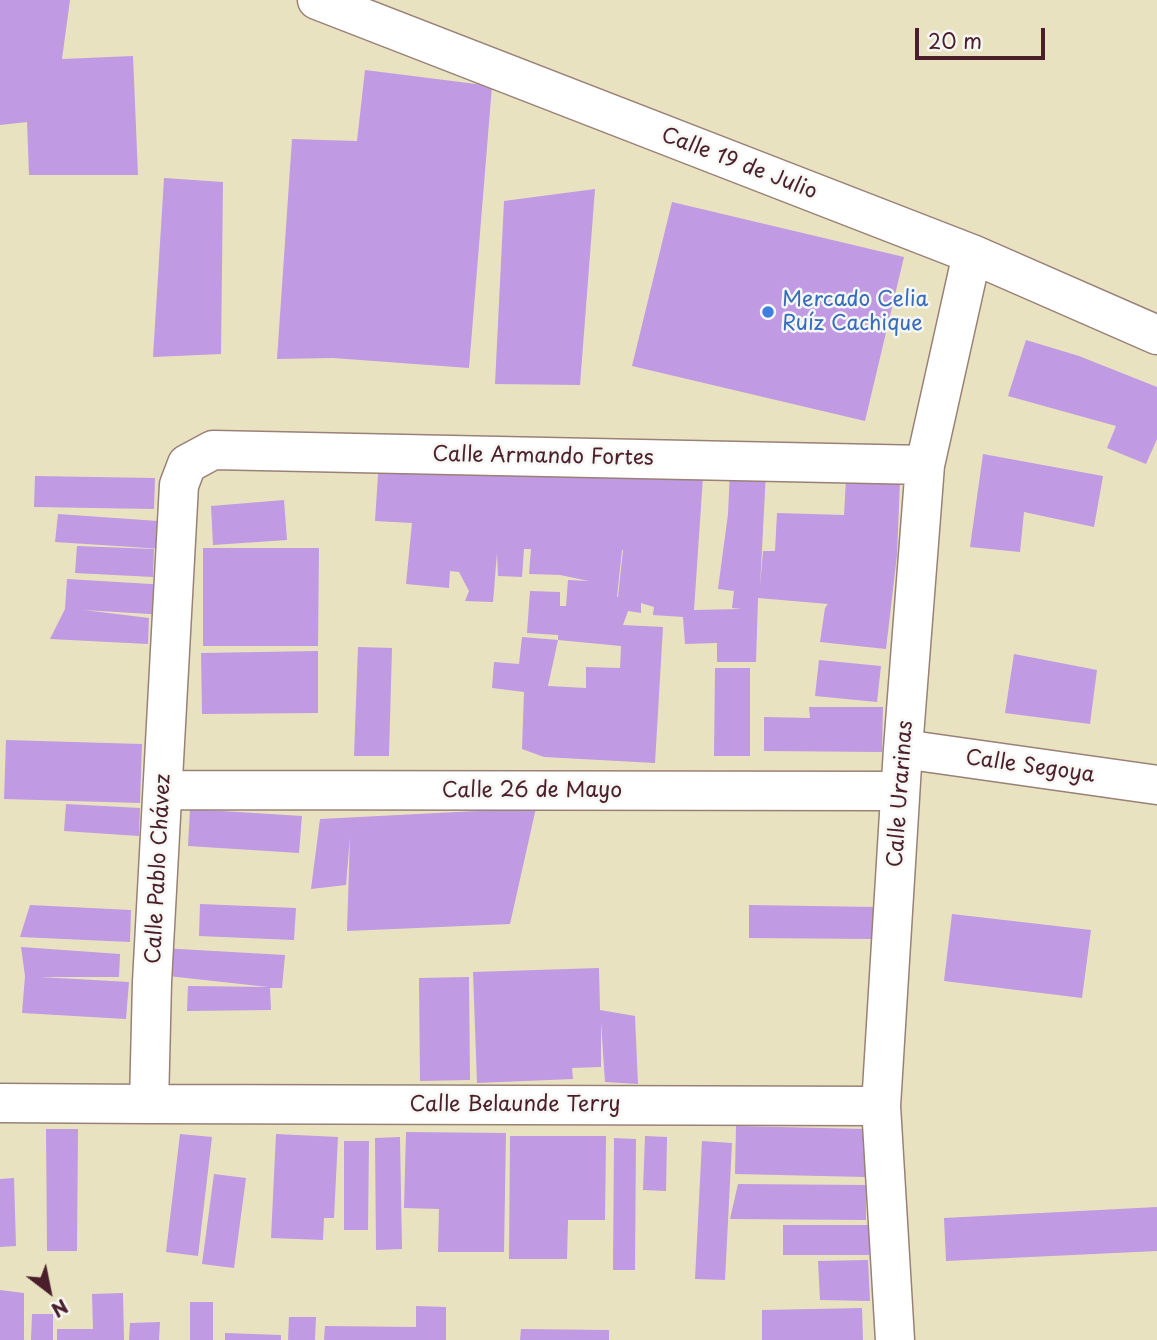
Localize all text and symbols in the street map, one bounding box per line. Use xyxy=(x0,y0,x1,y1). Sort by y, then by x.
scale bar xyxy=(919,14,1048,58)
text: 20 m xyxy=(928,24,982,56)
street label: Calle 19 de Julio xyxy=(658,123,820,205)
place label: Mercado Celia Ruíz Cachique xyxy=(782,287,928,337)
marker: Mercado Celia Ruíz Cachique xyxy=(760,304,776,320)
street label: Calle Armando Fortes xyxy=(432,442,654,472)
street label: Calle Urarinas xyxy=(883,720,919,868)
street label: Calle Segoya xyxy=(964,745,1096,789)
street label: Calle Pablo Chávez xyxy=(141,773,177,965)
street label: Calle 26 de Mayo xyxy=(442,778,622,804)
street label: Calle Belaunde Terry xyxy=(409,1092,621,1118)
north arrow xyxy=(14,1256,84,1326)
text: N xyxy=(46,1293,74,1325)

